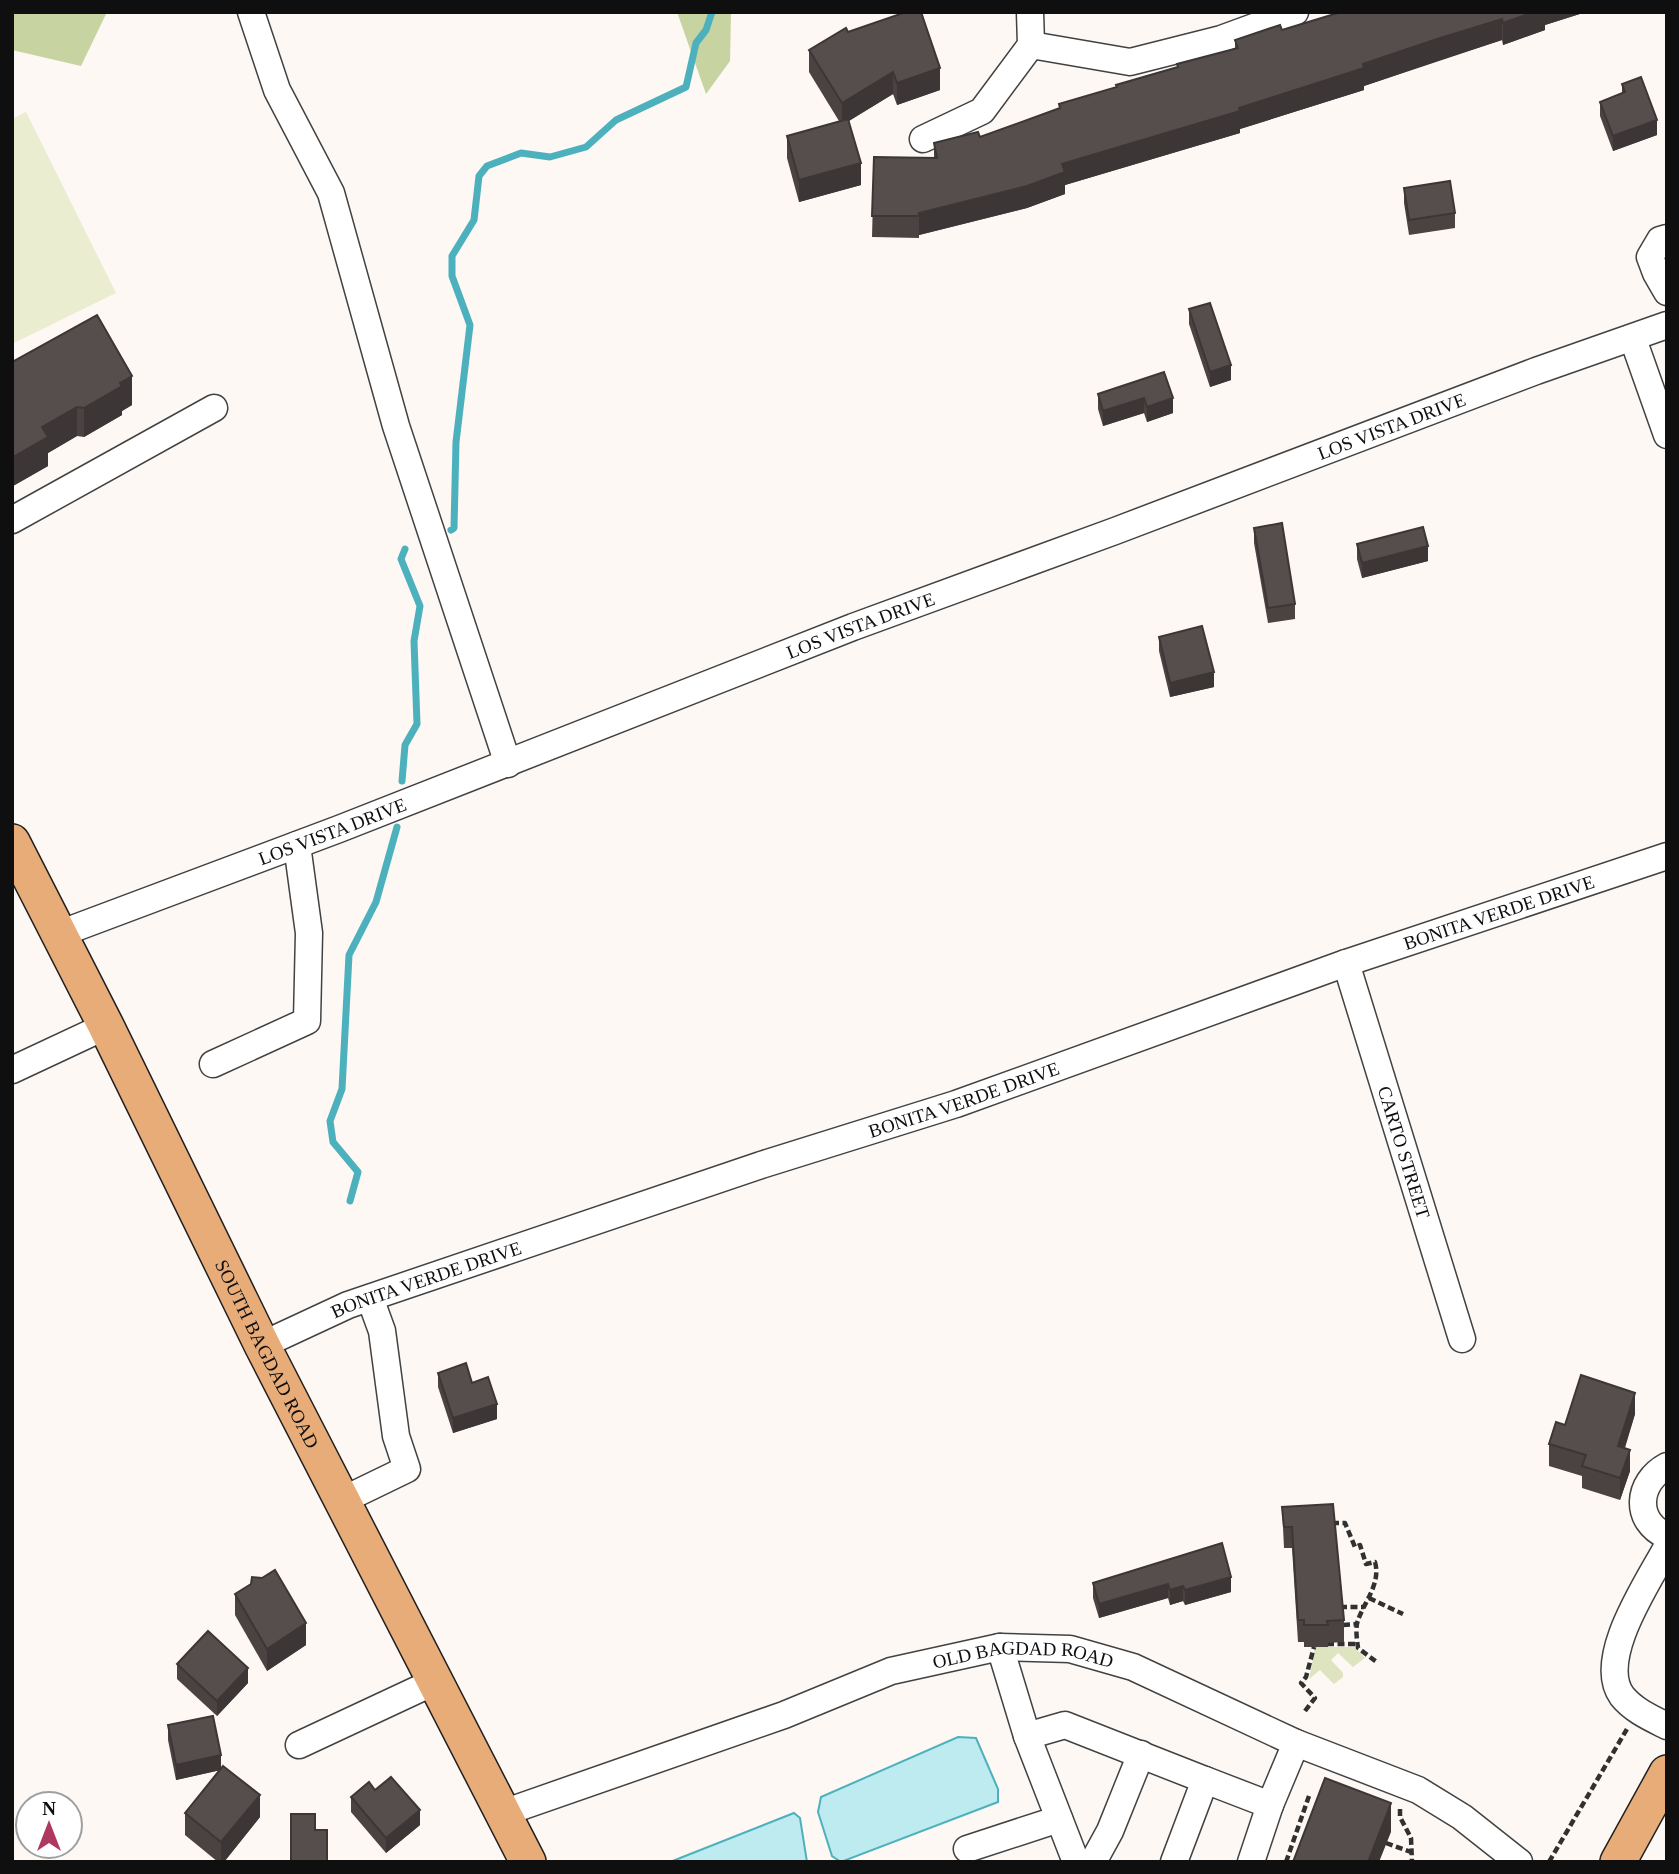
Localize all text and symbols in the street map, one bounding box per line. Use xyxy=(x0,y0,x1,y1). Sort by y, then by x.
street label: LOS VISTA DRIVE xyxy=(1315,389,1468,464)
street label: LOS VISTA DRIVE xyxy=(784,588,938,663)
street label: LOS VISTA DRIVE xyxy=(256,794,409,869)
street label: BONITA VERDE DRIVE xyxy=(1401,871,1597,954)
street label: BONITA VERDE DRIVE xyxy=(866,1058,1062,1142)
street label: CARTO STREET xyxy=(1374,1084,1434,1221)
street label: BONITA VERDE DRIVE xyxy=(328,1237,524,1322)
street label: SOUTH BAGDAD ROAD xyxy=(211,1256,323,1452)
street label: OLD BAGDAD ROAD xyxy=(931,1637,1116,1673)
north arrow xyxy=(14,1790,84,1860)
text: N xyxy=(42,1798,56,1819)

